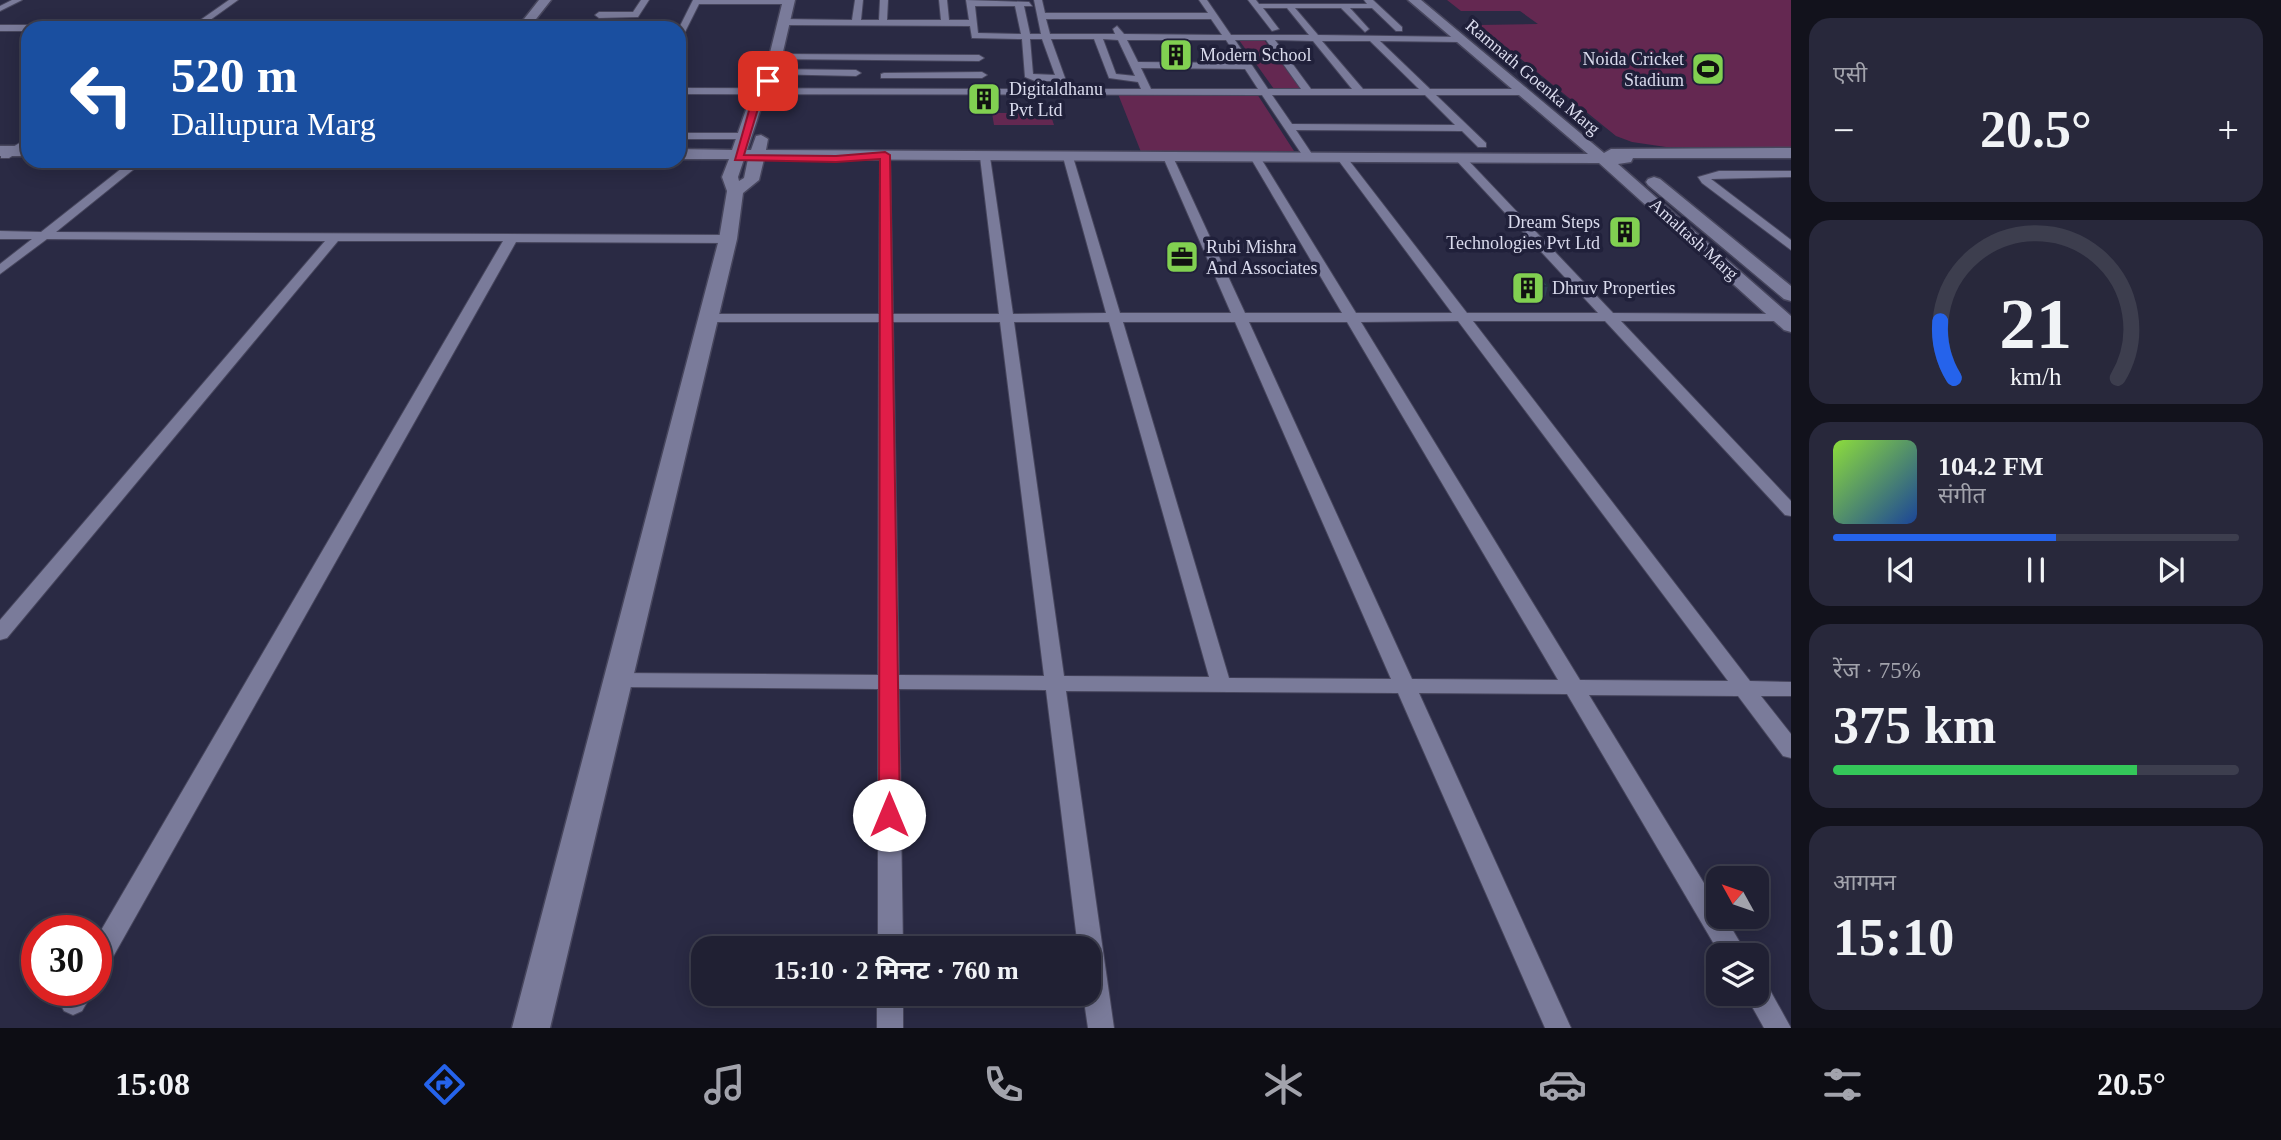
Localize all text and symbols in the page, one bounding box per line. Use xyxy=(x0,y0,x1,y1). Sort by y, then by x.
street label: Ramnath Goenka Marg xyxy=(1462,15,1604,139)
building icon: Modern School xyxy=(1157,36,1195,74)
place label: Modern School xyxy=(1200,45,1312,65)
text: 520 m xyxy=(171,48,298,103)
icon: left xyxy=(56,49,147,140)
place label: Noida Cricket Stadium xyxy=(1583,49,1684,90)
sports icon: Noida Cricket Stadium xyxy=(1689,50,1727,88)
pin xyxy=(738,51,798,111)
icon: arrive xyxy=(749,62,787,100)
text: एसी xyxy=(1833,62,1867,87)
place label: Digitaldhanu Pvt Ltd xyxy=(1009,79,1103,120)
building icon: Digitaldhanu Pvt Ltd xyxy=(965,80,1003,118)
text: 20.5° xyxy=(1980,101,2092,158)
text: Dallupura Marg xyxy=(171,106,376,142)
text: − xyxy=(1833,109,1854,151)
text: + xyxy=(2218,109,2239,151)
street label: Amaltash Marg xyxy=(1646,194,1742,284)
place label: Dream Steps Technologies Pvt Ltd xyxy=(1446,212,1600,253)
building icon: Dream Steps Technologies Pvt Ltd xyxy=(1606,213,1644,251)
place label: Rubi Mishra And Associates xyxy=(1206,237,1318,278)
office icon: Rubi Mishra And Associates xyxy=(1163,238,1201,276)
building icon: Dhruv Properties xyxy=(1509,269,1547,307)
place label: Dhruv Properties xyxy=(1552,278,1675,298)
text: 21 xyxy=(2000,283,2072,364)
text: km/h xyxy=(2010,363,2062,390)
text: 104.2 FM xyxy=(1938,452,2043,481)
text: संगीत xyxy=(1938,483,1986,508)
icon: previous xyxy=(1882,551,1920,589)
icon: pause xyxy=(2017,551,2055,589)
icon: next xyxy=(2152,551,2190,589)
text: रेंज · 75% xyxy=(1833,658,1921,683)
text: 375 km xyxy=(1833,697,1996,754)
position arrow xyxy=(852,778,926,852)
north arrow xyxy=(1706,866,1769,929)
map controls xyxy=(1706,866,1769,1006)
text: आगमन xyxy=(1833,870,1896,895)
text: 15:10 xyxy=(1833,909,1954,966)
speed limit sign: 30 xyxy=(21,915,112,1006)
button: layers xyxy=(1706,943,1769,1006)
text: 15:10 · 2 मिनट · 760 m xyxy=(773,956,1019,985)
icon: directions xyxy=(420,1060,469,1109)
icon: music xyxy=(700,1060,749,1109)
icon: phone xyxy=(979,1060,1028,1109)
icon: climate xyxy=(1259,1060,1308,1109)
icon: car xyxy=(1538,1060,1587,1109)
icon: filters xyxy=(1818,1060,1867,1109)
text: 15:08 xyxy=(115,1066,190,1102)
text: 20.5° xyxy=(2097,1066,2166,1102)

